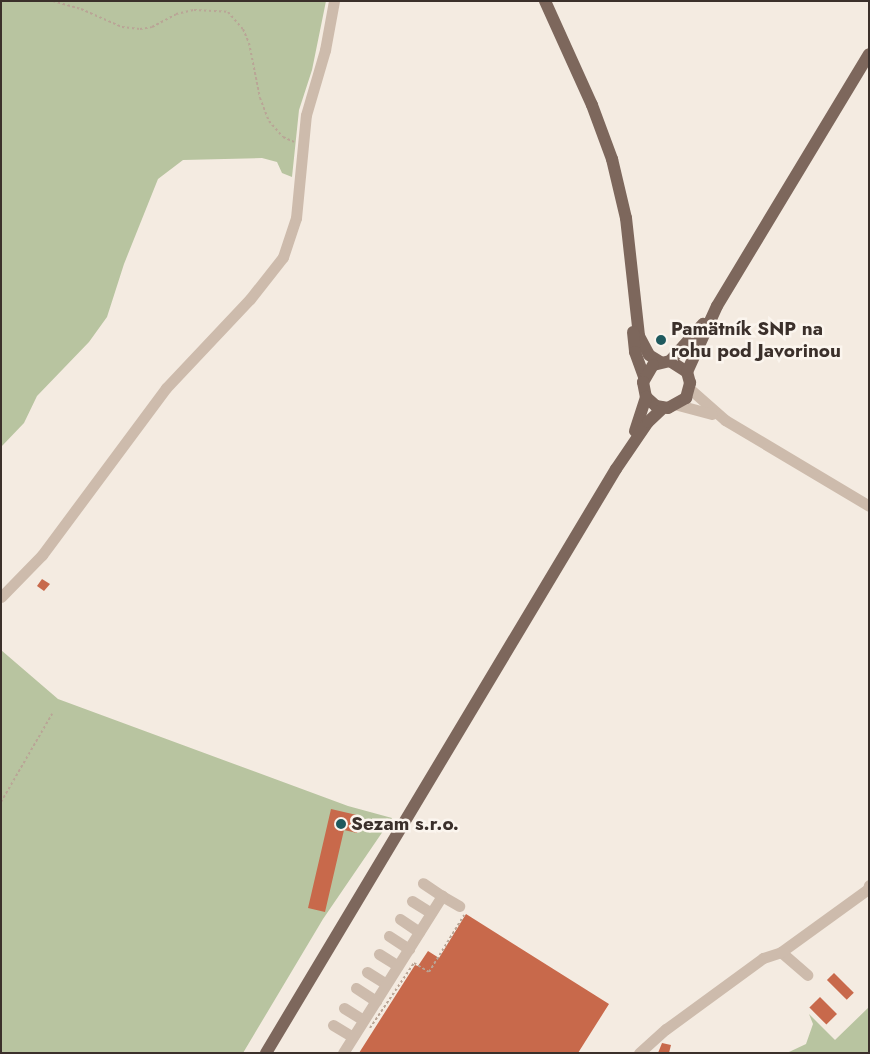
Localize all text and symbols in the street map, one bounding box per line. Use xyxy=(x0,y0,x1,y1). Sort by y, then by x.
place label: Pamätník SNP na rohu pod Javorinou xyxy=(671,318,841,362)
marker: Pamätník SNP na rohu pod Javorinou xyxy=(655,334,667,346)
place label: Sezam s.r.o. xyxy=(351,813,459,835)
marker: Sezam s.r.o. xyxy=(335,818,347,830)

